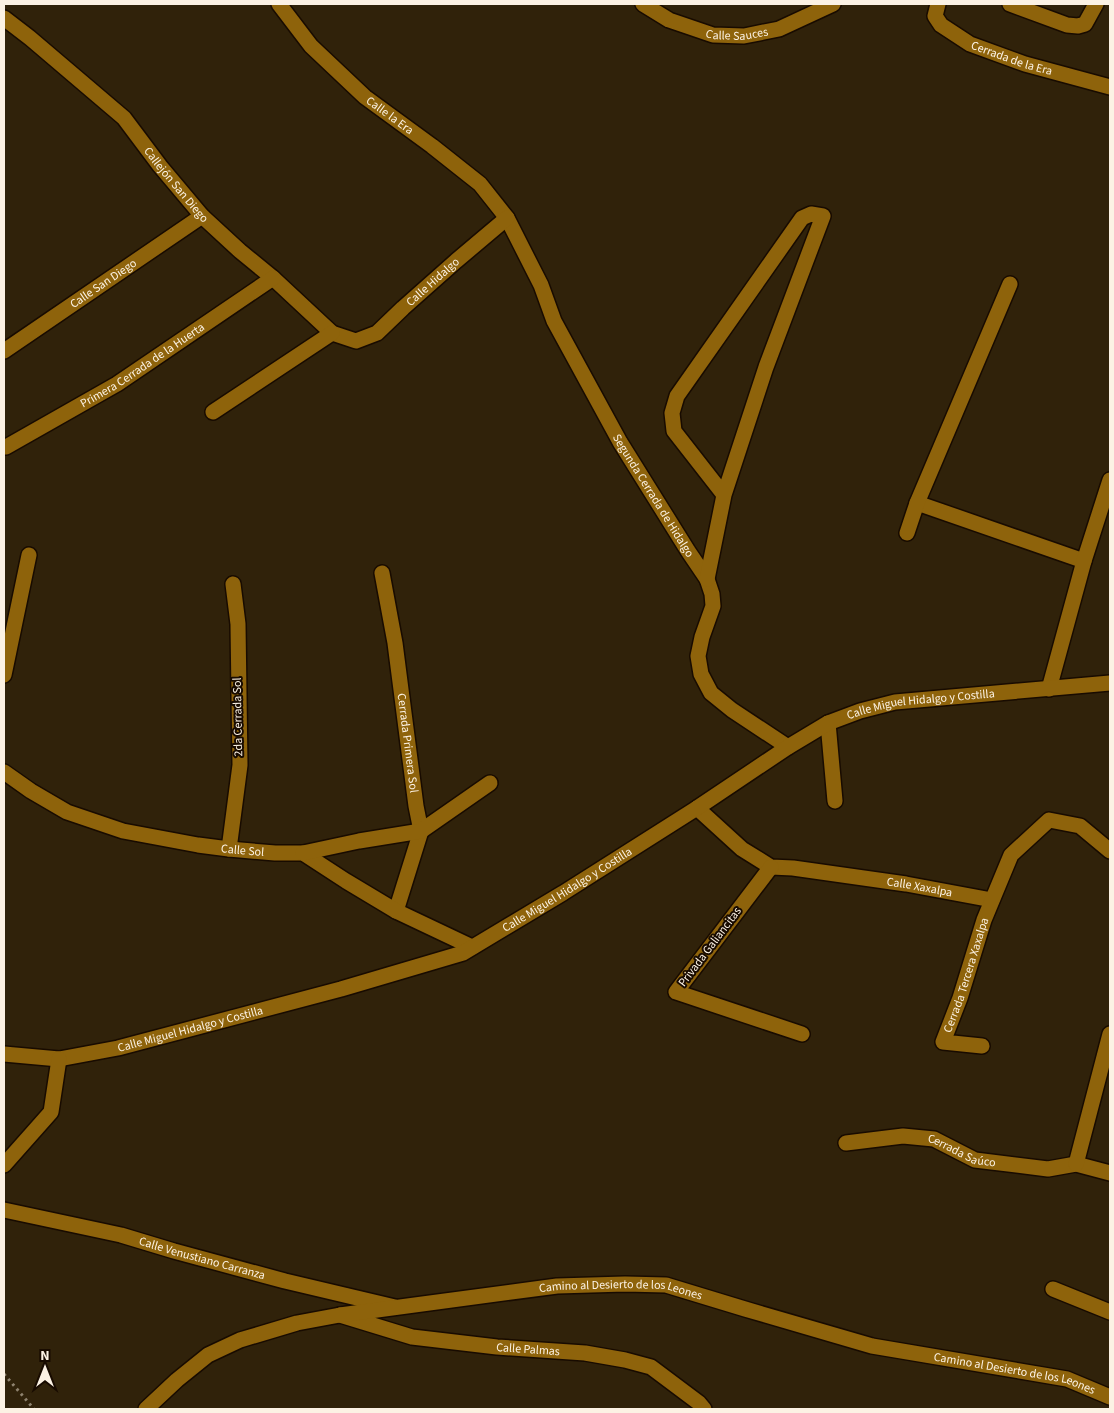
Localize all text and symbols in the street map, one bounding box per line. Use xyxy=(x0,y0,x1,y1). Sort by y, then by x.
street label: Calle Sauces xyxy=(703,23,769,45)
street label: Cerrada de la Era xyxy=(969,37,1054,80)
street label: Calle la Era xyxy=(363,92,417,138)
street label: Callejón San Diego xyxy=(140,143,212,226)
street label: Calle Hidalgo xyxy=(402,253,463,310)
street label: Calle San Diego xyxy=(66,255,140,312)
street label: Primera Cerrada de la Huerta xyxy=(77,319,208,412)
street label: Segunda Cerrada de Hidalgo xyxy=(609,431,698,561)
street label: 2da Cerrada Sol xyxy=(229,677,247,757)
street label: Calle Miguel Hidalgo y Costilla xyxy=(844,685,995,724)
street label: Cerrada Primera Sol xyxy=(393,692,423,794)
street label: Calle Sol xyxy=(220,840,265,861)
street label: Calle Miguel Hidalgo y Costilla xyxy=(499,843,635,936)
street label: Calle Xaxalpa xyxy=(886,873,954,901)
street label: Privada Galiancitas xyxy=(674,904,746,990)
street label: Cerrada Tercera Xaxalpa xyxy=(939,915,993,1035)
street label: Calle Miguel Hidalgo y Costilla xyxy=(116,1001,265,1056)
street label: Cerrada Saúco xyxy=(927,1130,997,1171)
street label: Calle Venustiano Carranza xyxy=(137,1232,267,1284)
street label: Camino al Desierto de los Leones xyxy=(538,1275,704,1304)
street label: Calle Palmas xyxy=(496,1338,560,1360)
north arrow xyxy=(20,1343,70,1393)
text: N xyxy=(40,1346,50,1366)
street label: Camino al Desierto de los Leones xyxy=(933,1348,1098,1398)

